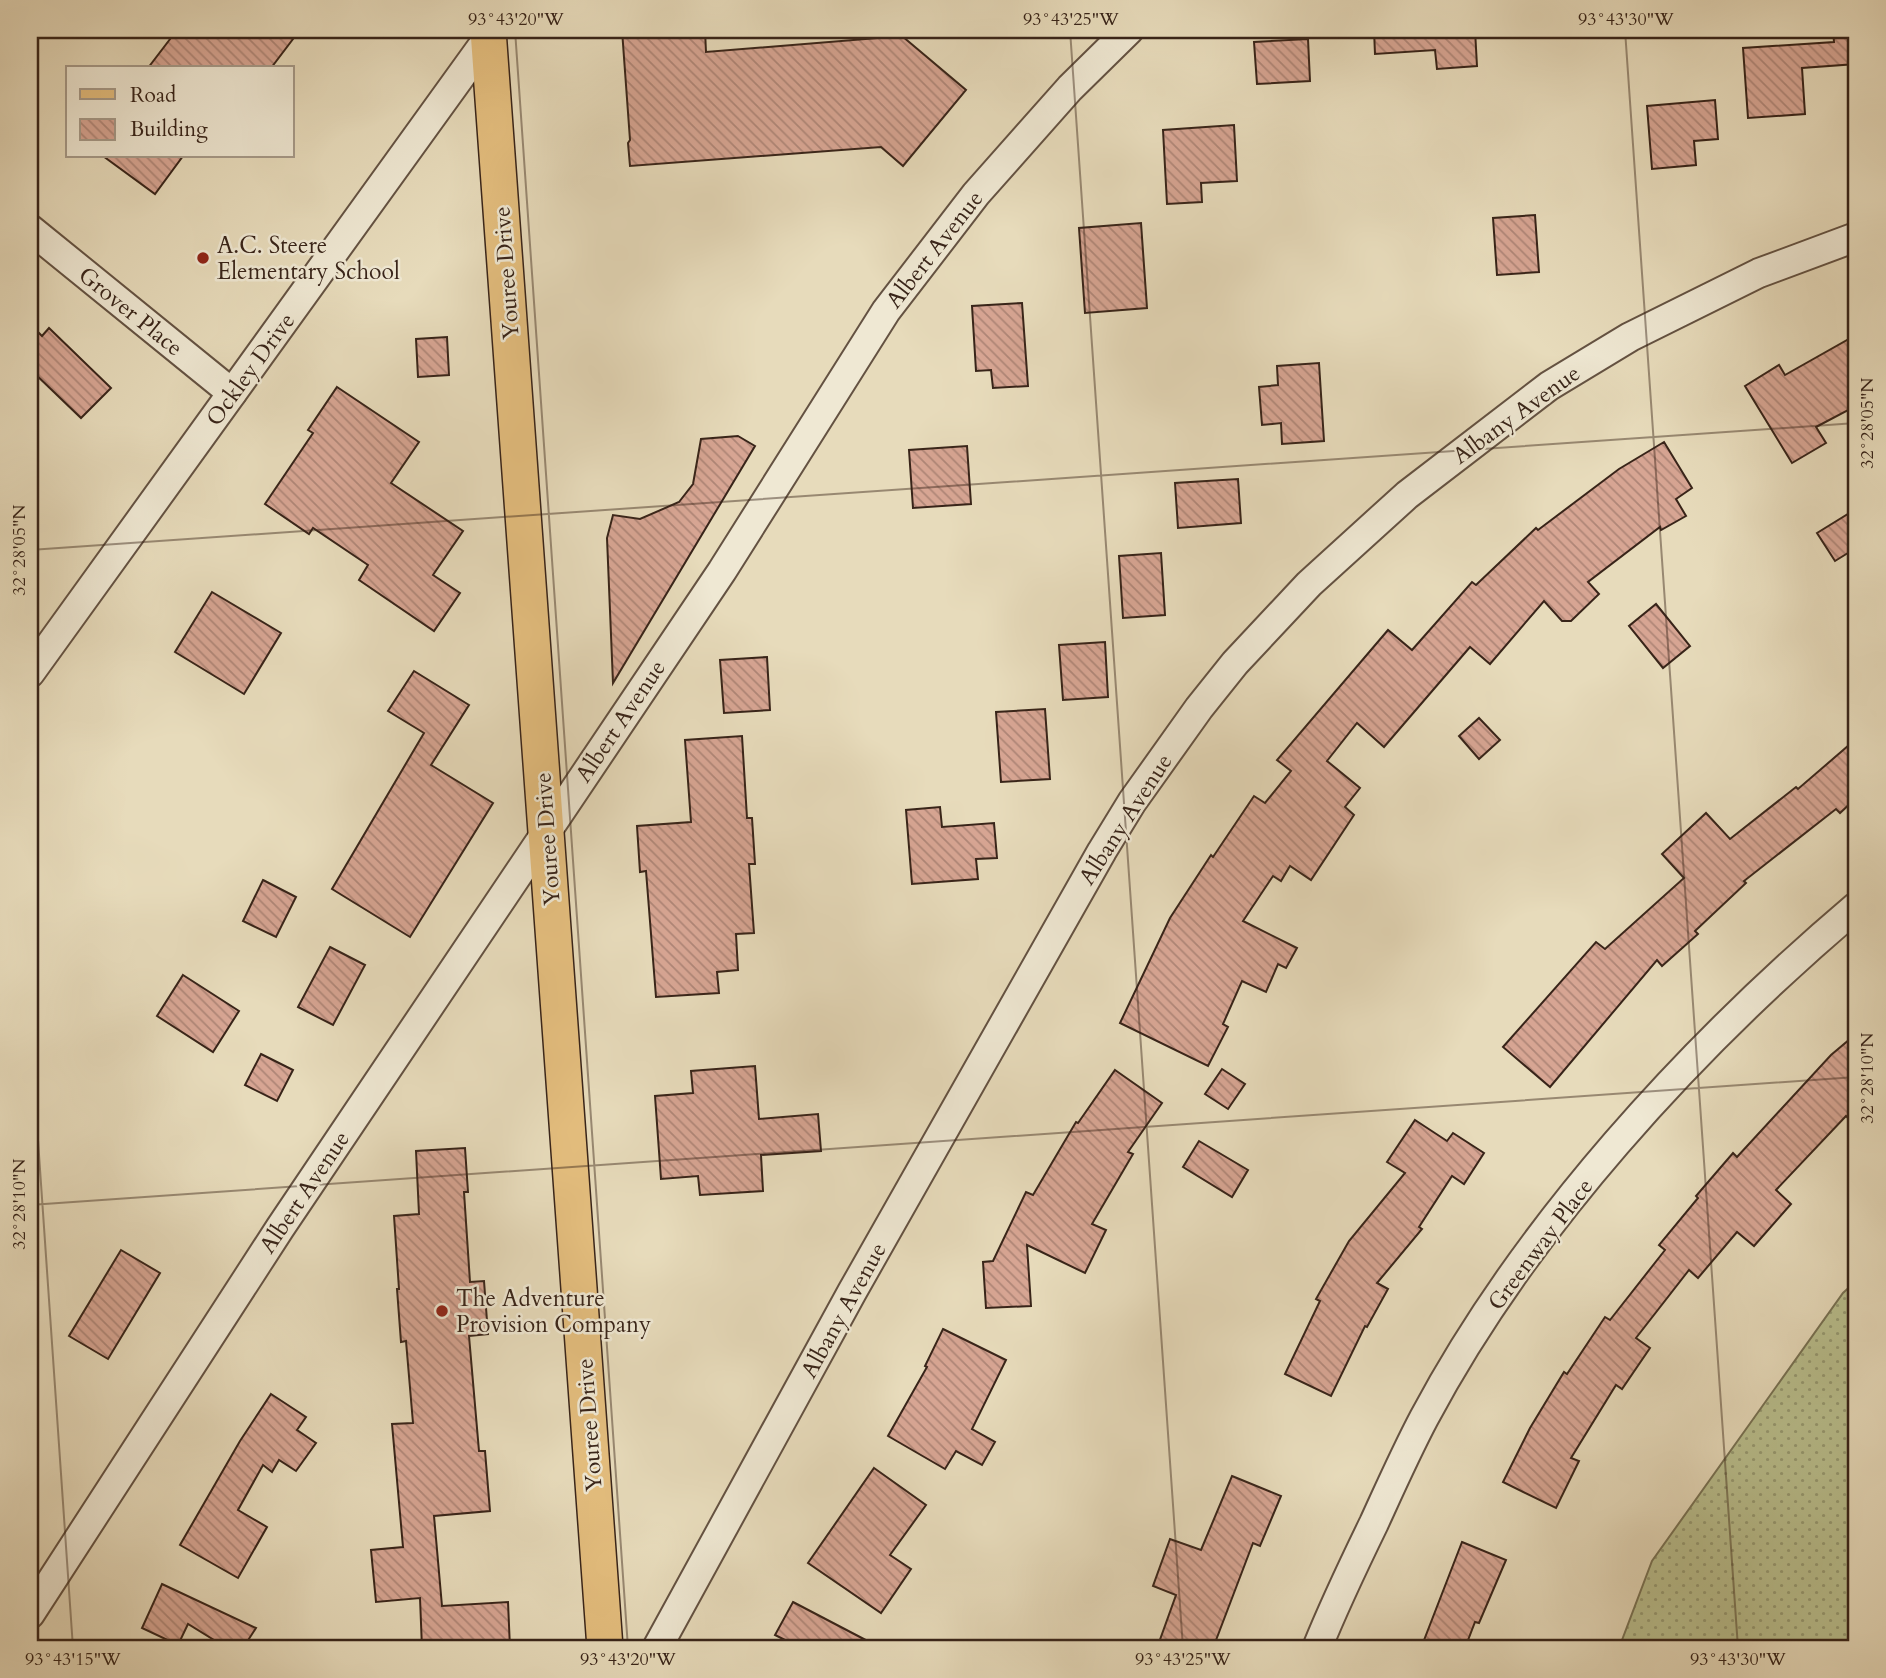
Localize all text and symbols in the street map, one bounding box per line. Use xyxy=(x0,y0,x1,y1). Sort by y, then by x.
text: 93°43'20"W xyxy=(468,7,564,32)
text: 93°43'25"W xyxy=(1023,7,1119,32)
text: 93°43'30"W xyxy=(1578,7,1674,32)
legend xyxy=(66,66,294,158)
text: Road xyxy=(130,81,176,110)
text: Building xyxy=(130,115,208,144)
street label: Albert Avenue xyxy=(879,184,990,315)
street label: Youree Drive xyxy=(486,205,527,341)
place label: A.C. Steere Elementary School xyxy=(217,230,400,287)
marker: A.C. Steere Elementary School xyxy=(195,250,211,266)
street label: Grover Place xyxy=(72,260,189,363)
street label: Ockley Drive xyxy=(199,306,302,432)
street label: Albany Avenue xyxy=(1446,358,1586,471)
text: 32°28'05"N xyxy=(1855,377,1880,469)
text: 32°28'05"N xyxy=(7,504,32,596)
street label: Albert Avenue xyxy=(568,654,673,789)
street label: Albany Avenue xyxy=(1071,748,1179,891)
street label: Youree Drive xyxy=(527,771,568,907)
text: 32°28'10"N xyxy=(1855,1032,1880,1124)
street label: Albert Avenue xyxy=(252,1125,357,1260)
text: 32°28'10"N xyxy=(7,1158,32,1250)
street label: Greenway Place xyxy=(1481,1172,1600,1317)
street label: Albany Avenue xyxy=(793,1237,893,1384)
place label: The Adventure Provision Company xyxy=(456,1283,651,1340)
marker: The Adventure Provision Company xyxy=(434,1303,450,1319)
street label: Youree Drive xyxy=(569,1357,610,1493)
text: 93°43'15"W xyxy=(25,1647,121,1672)
text: 93°43'20"W xyxy=(580,1647,676,1672)
text: 93°43'25"W xyxy=(1135,1647,1231,1672)
text: 93°43'30"W xyxy=(1690,1647,1786,1672)

